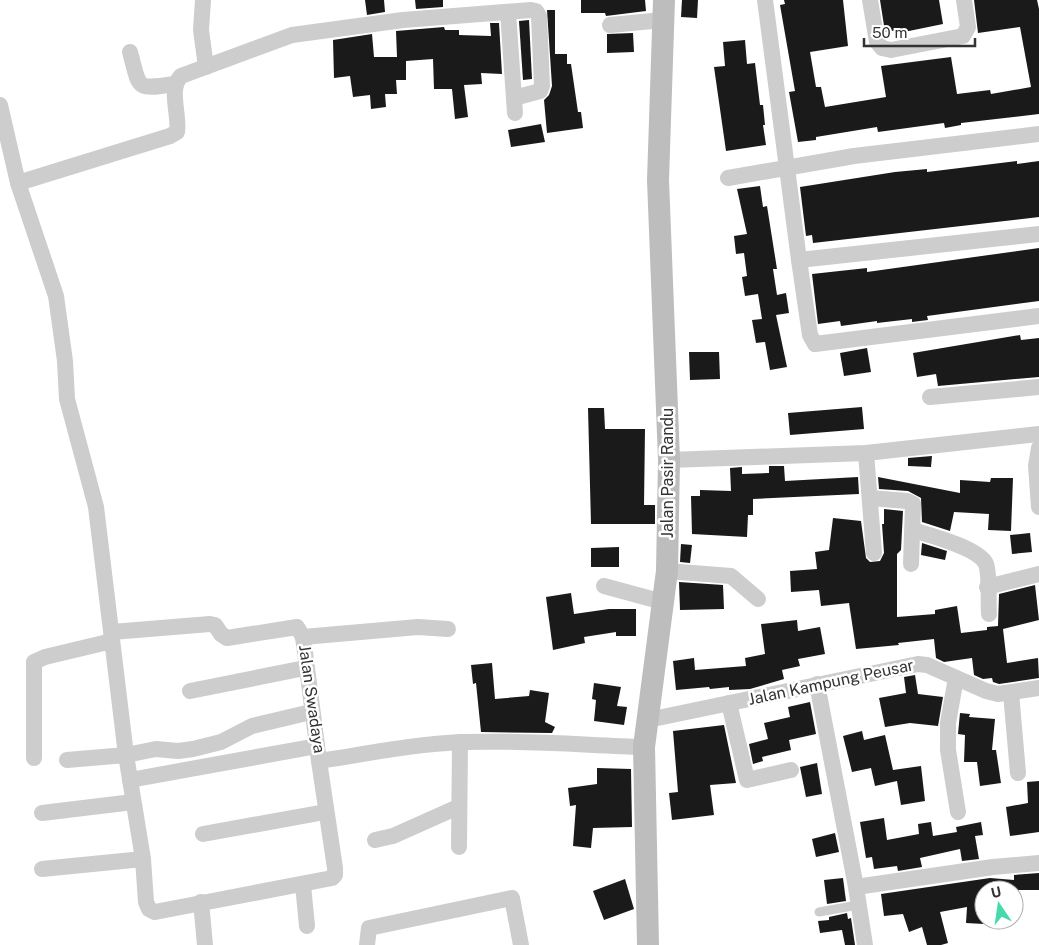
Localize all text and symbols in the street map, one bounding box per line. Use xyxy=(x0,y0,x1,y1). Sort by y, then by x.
scale bar xyxy=(864,15,975,47)
text: 50 m xyxy=(872,24,907,41)
street label: Jalan Pasir Randu xyxy=(658,408,677,538)
street label: Jalan Swadaya xyxy=(295,644,329,754)
street label: Jalan Kampung Peusar xyxy=(746,655,916,709)
north arrow xyxy=(974,880,1024,930)
text: U xyxy=(989,883,1003,901)

